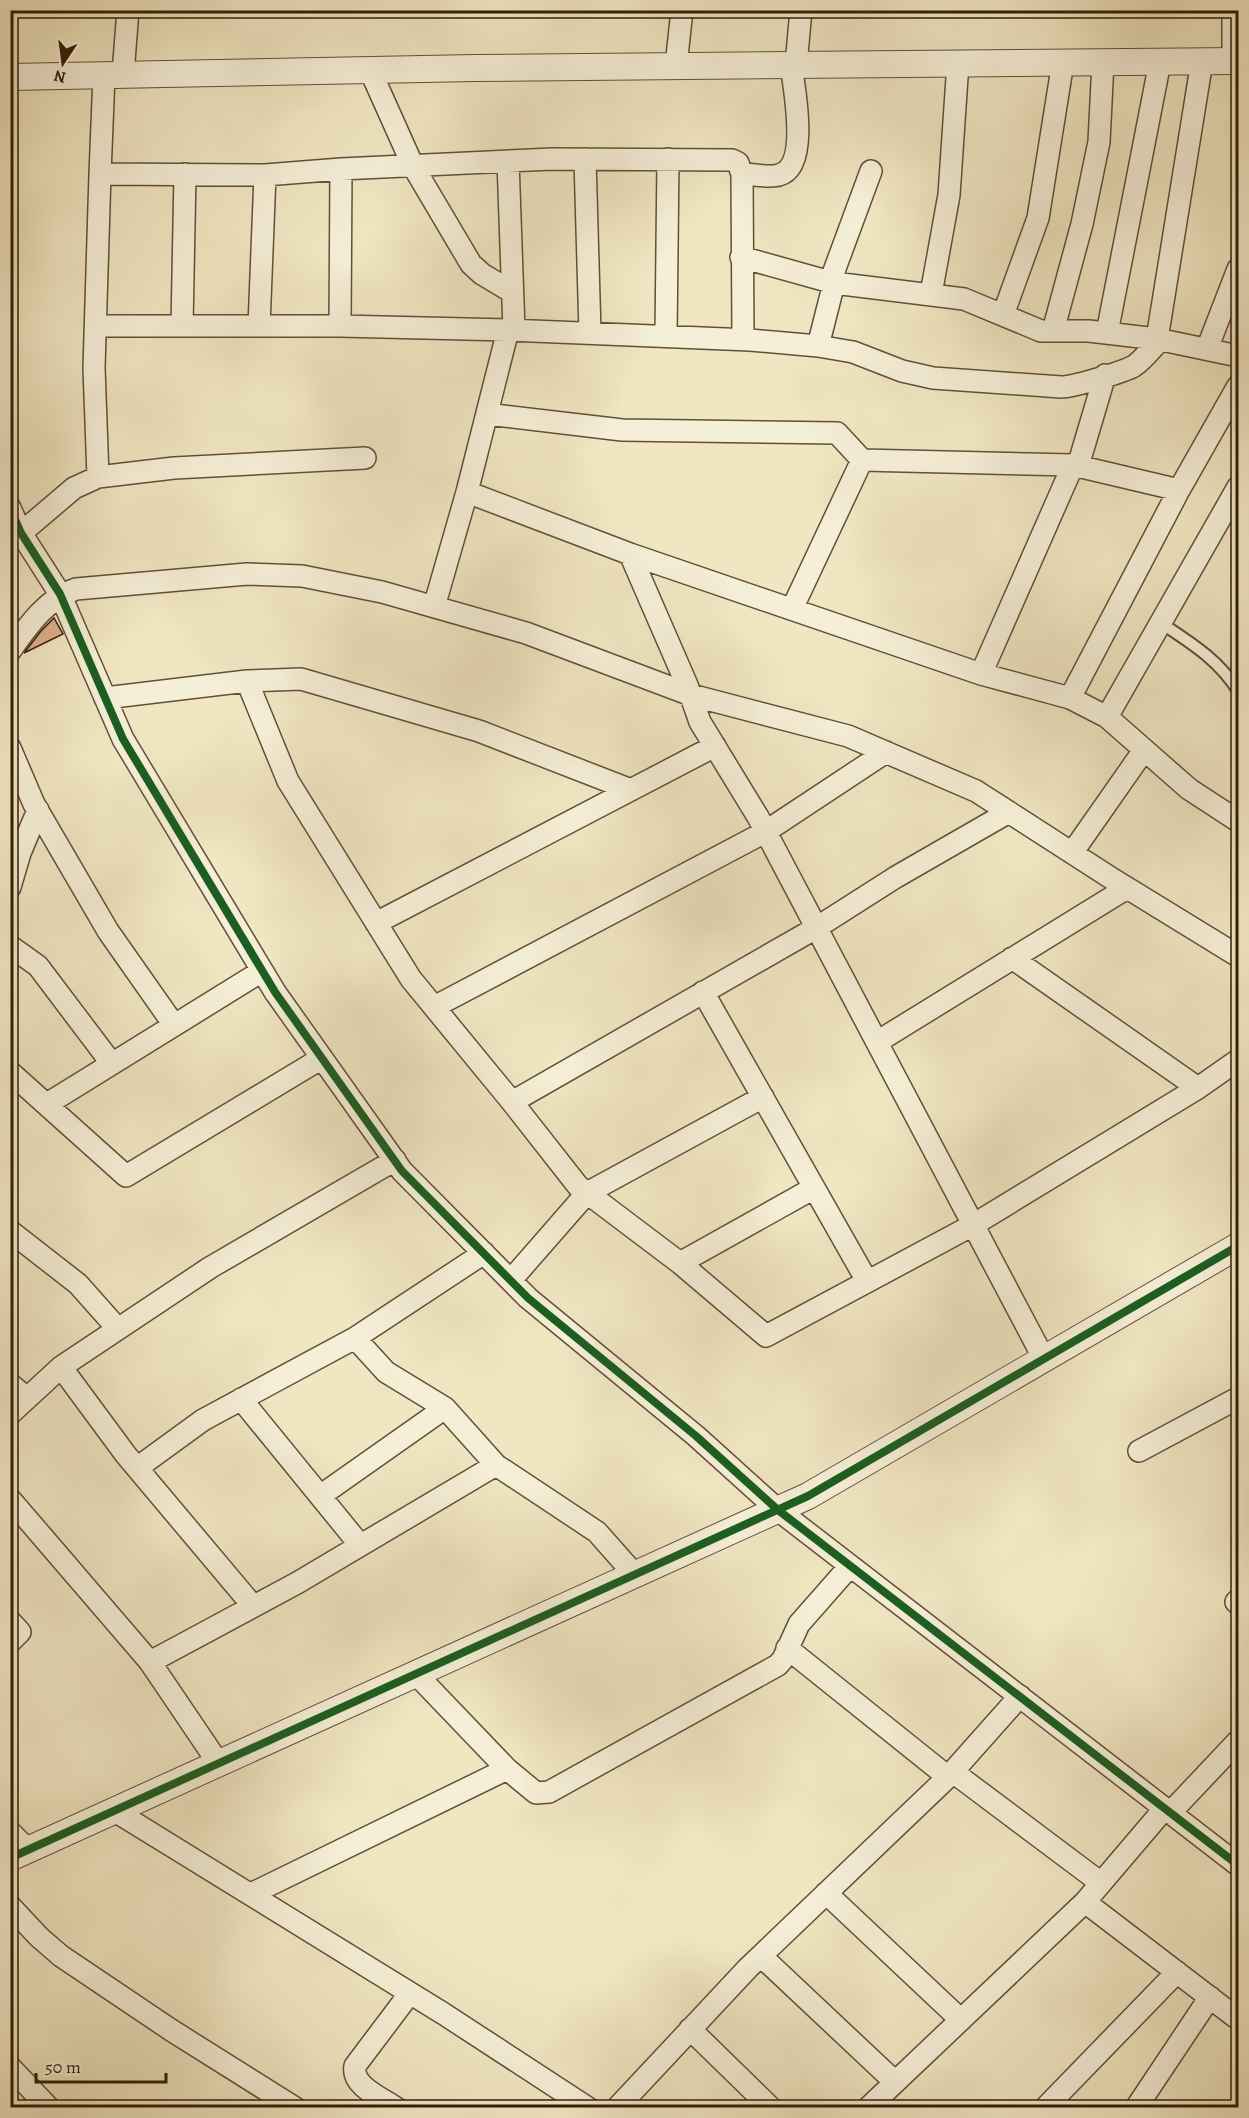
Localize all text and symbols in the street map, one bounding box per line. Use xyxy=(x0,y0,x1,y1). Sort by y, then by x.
north arrow xyxy=(33,33,93,93)
text: N xyxy=(51,65,68,89)
scale bar xyxy=(36,2046,166,2084)
text: 50 m xyxy=(45,2055,81,2079)

